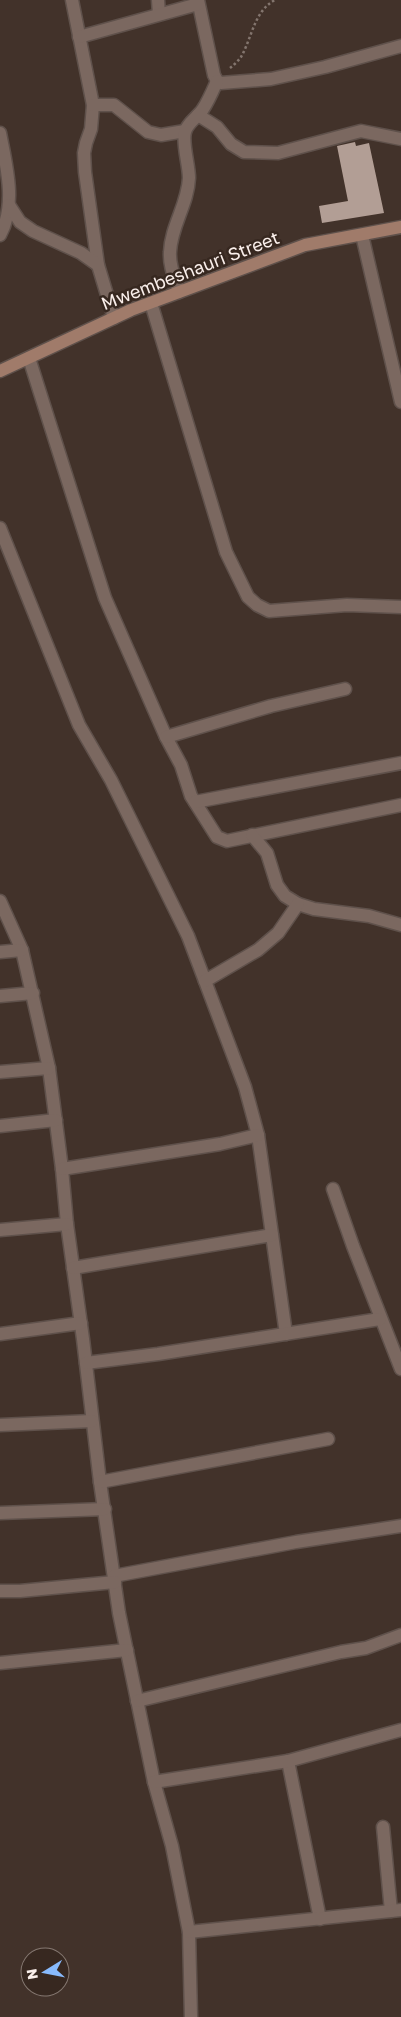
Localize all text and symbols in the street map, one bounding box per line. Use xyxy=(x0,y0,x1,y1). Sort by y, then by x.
street label: Mwembeshauri Street xyxy=(98,226,282,314)
north arrow xyxy=(20,1947,70,1997)
text: N xyxy=(22,1968,41,1981)

